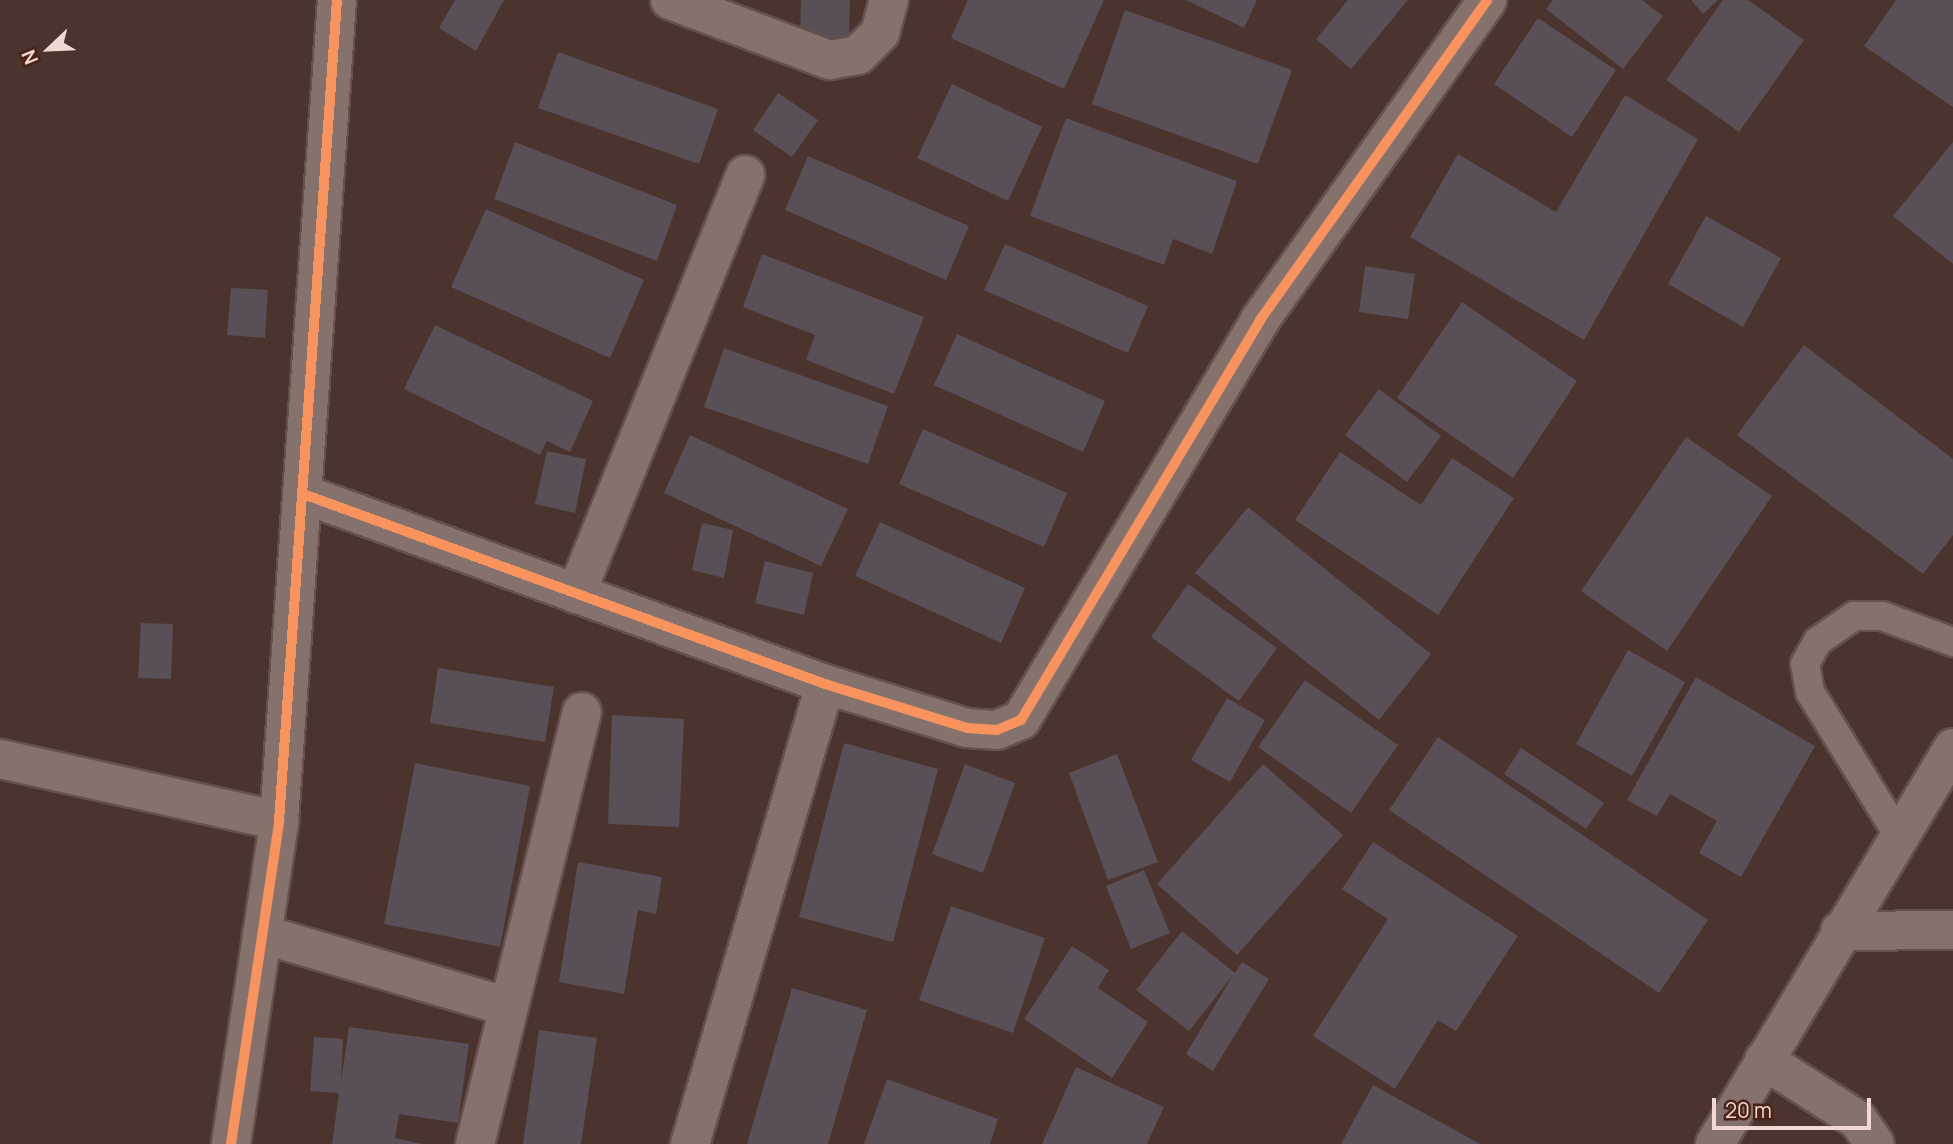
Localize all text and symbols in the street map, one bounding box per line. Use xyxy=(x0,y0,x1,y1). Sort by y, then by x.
north arrow xyxy=(14,14,84,84)
text: N xyxy=(15,46,44,69)
scale bar xyxy=(1715,1084,1874,1128)
text: 20 m xyxy=(1725,1096,1772,1124)

